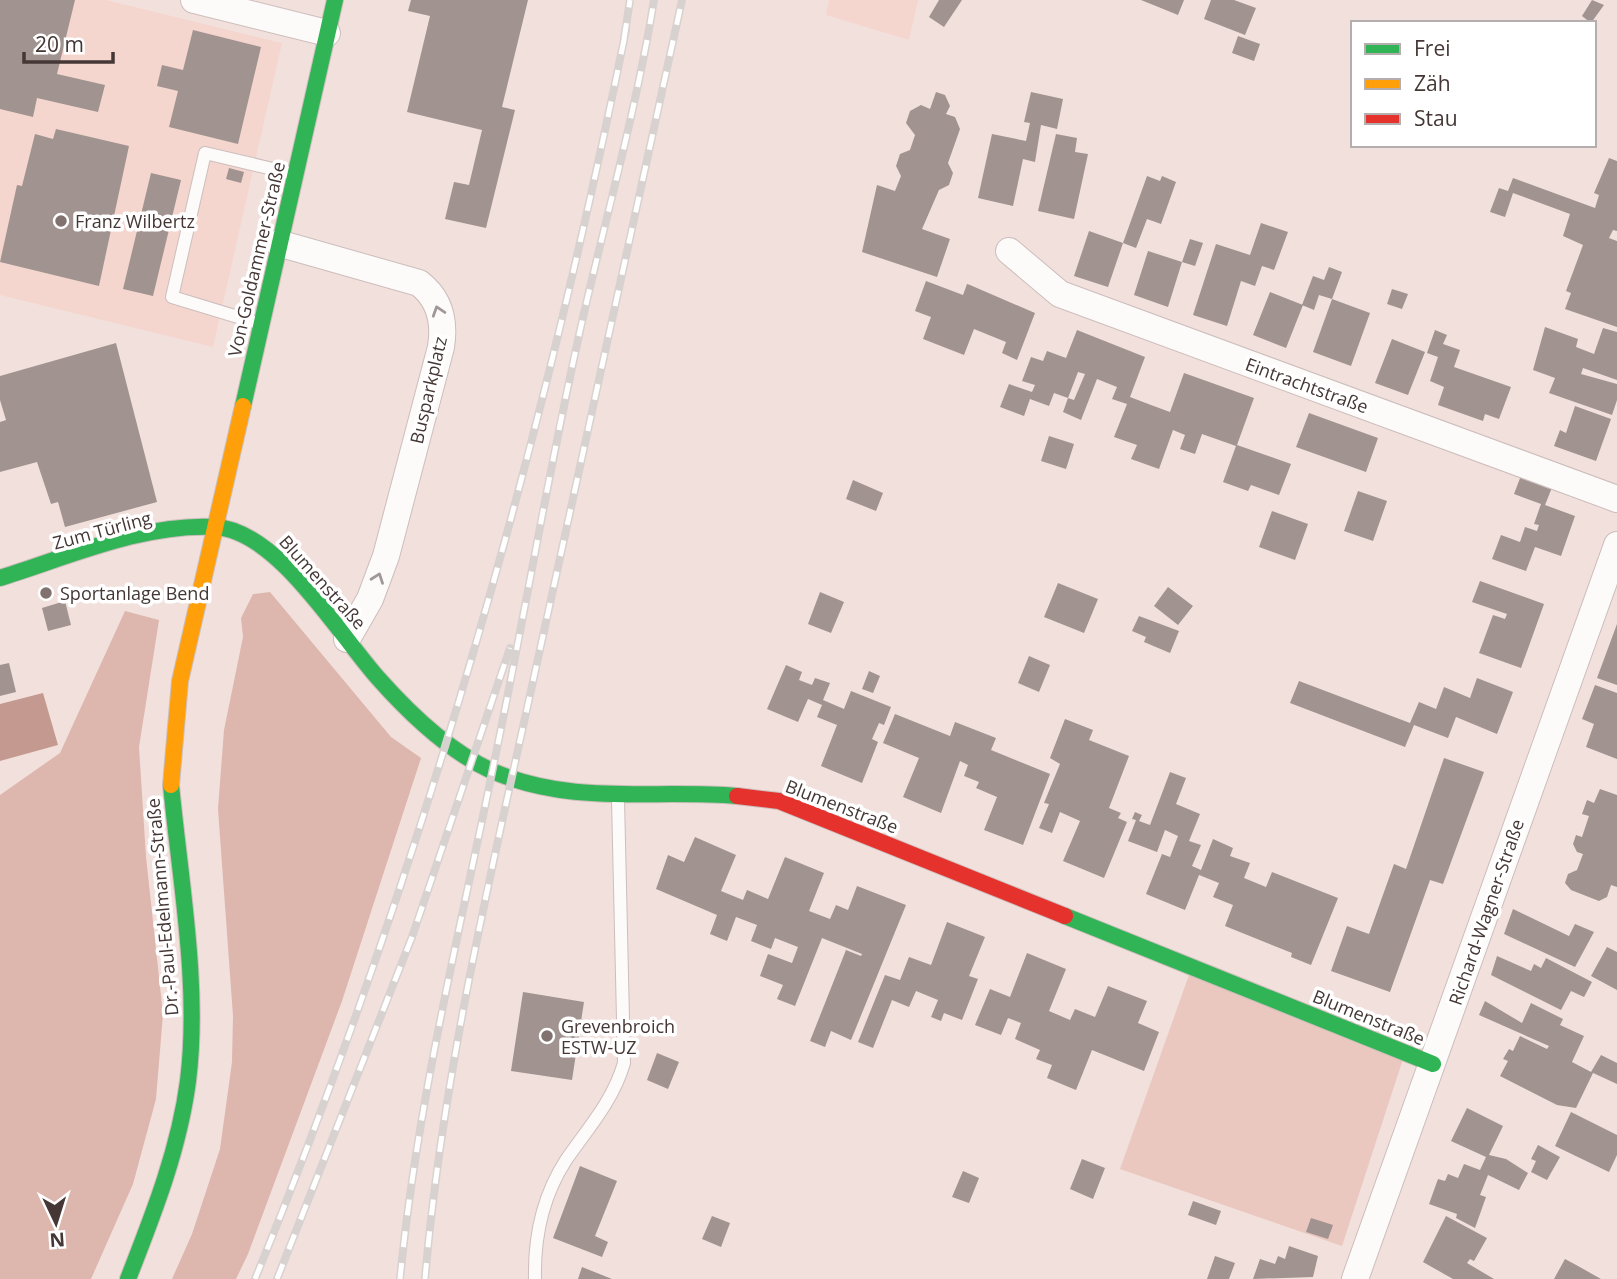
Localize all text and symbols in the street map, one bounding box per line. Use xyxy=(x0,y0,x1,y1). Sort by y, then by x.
scale bar xyxy=(24,21,114,65)
legend xyxy=(1351,21,1596,147)
text: 20 m xyxy=(35,30,84,58)
text: Frei xyxy=(1414,34,1451,62)
text: Zäh xyxy=(1414,69,1451,97)
text: Stau xyxy=(1414,104,1458,132)
street label: Von-Goldammer-Straße xyxy=(222,159,290,359)
place label: Franz Wilbertz xyxy=(75,209,195,233)
marker: Franz Wilbertz xyxy=(53,213,69,229)
one-way arrow xyxy=(432,306,446,318)
street label: Busparkplatz xyxy=(404,334,452,446)
street label: Eintrachtstraße xyxy=(1242,352,1372,418)
street label: Zum Türling xyxy=(50,505,154,555)
street label: Blumenstraße xyxy=(274,530,372,634)
one-way arrow xyxy=(370,573,384,585)
place label: Sportanlage Bend xyxy=(60,581,209,605)
marker: Sportanlage Bend xyxy=(38,585,54,601)
street label: Blumenstraße xyxy=(782,774,902,838)
street label: Dr.-Paul-Edelmann-Straße xyxy=(141,797,183,1017)
street label: Richard-Wagner-Straße xyxy=(1443,816,1529,1008)
street label: Blumenstraße xyxy=(1309,984,1429,1050)
place label: Grevenbroich ESTW-UZ xyxy=(561,1014,675,1059)
marker: Grevenbroich ESTW-UZ xyxy=(539,1028,555,1044)
north arrow xyxy=(21,1188,91,1258)
text: N xyxy=(49,1226,66,1253)

